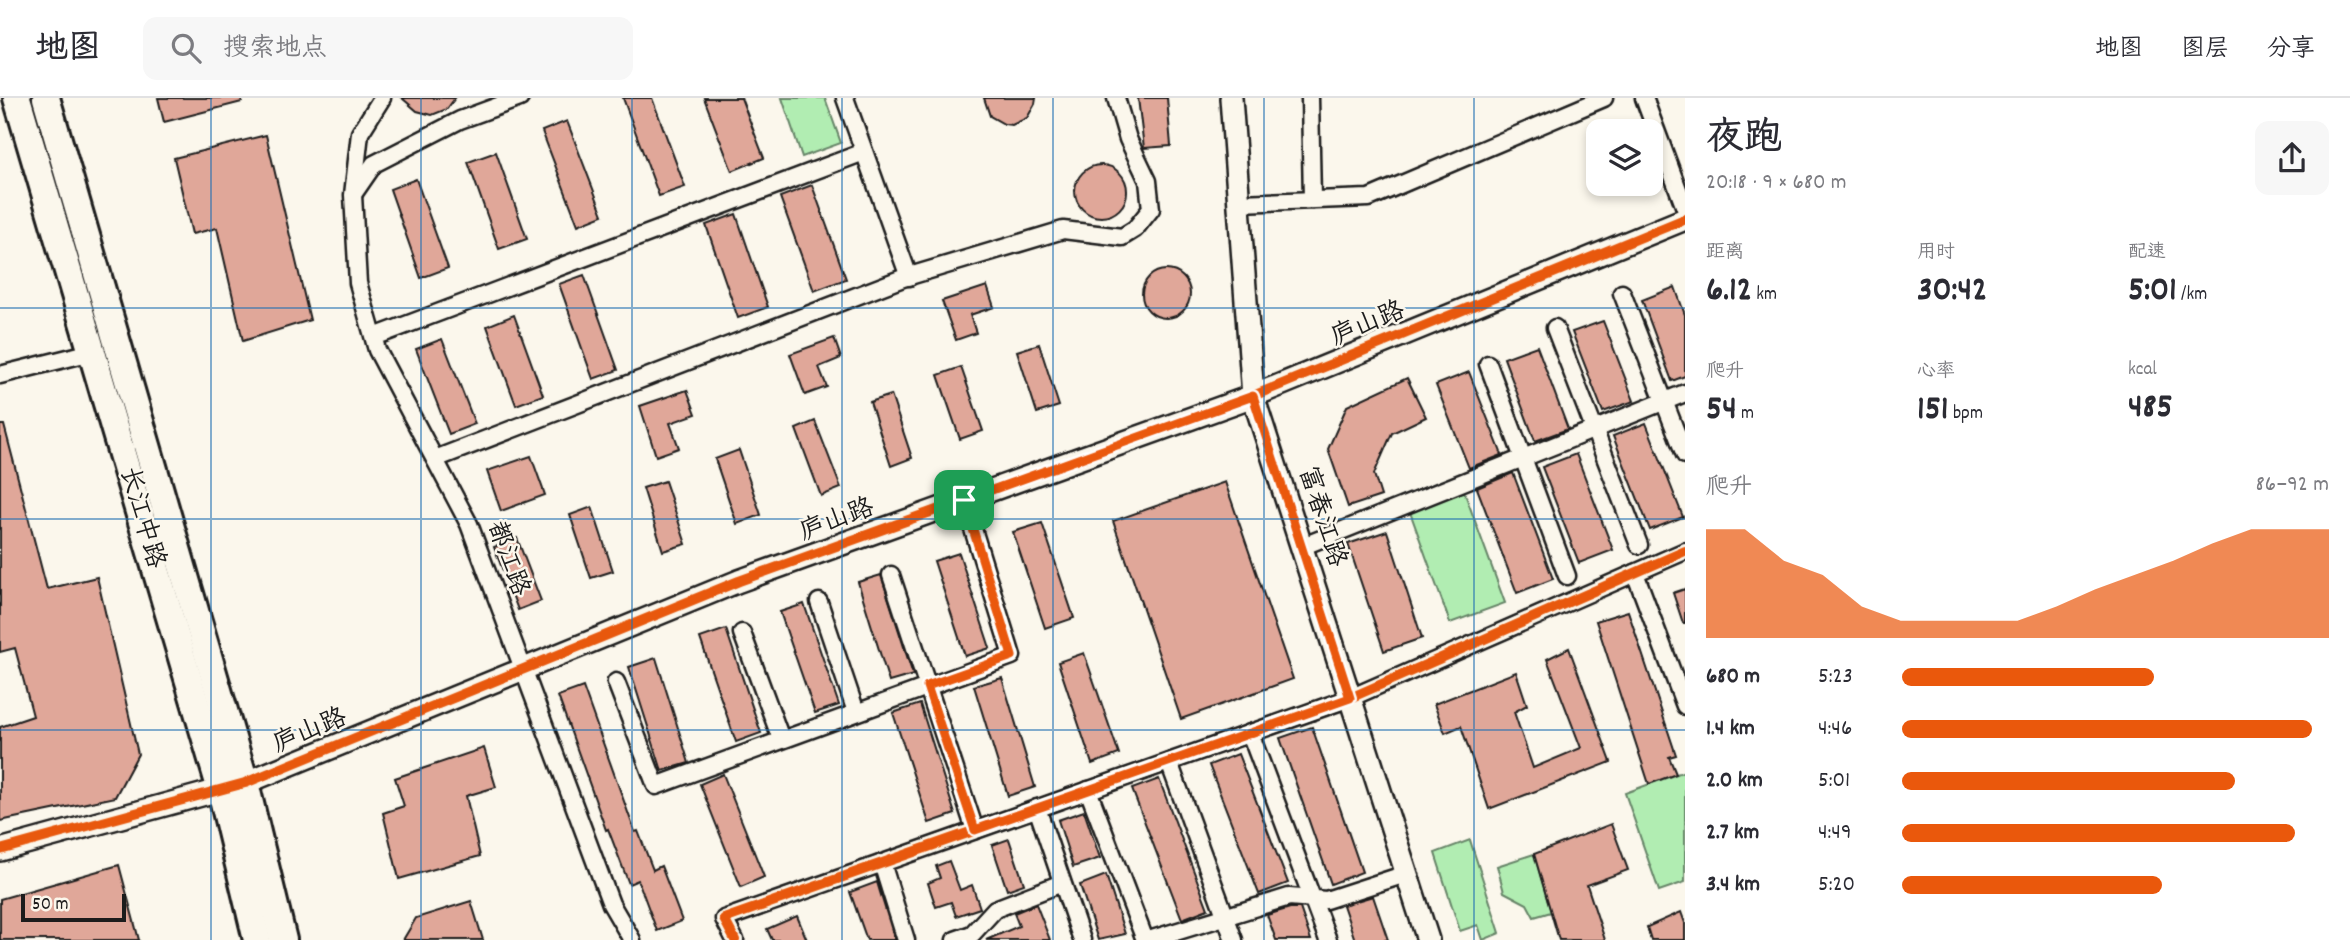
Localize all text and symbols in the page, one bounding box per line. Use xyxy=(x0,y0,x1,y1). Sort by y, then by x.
search box xyxy=(143,17,633,80)
text: 地图 xyxy=(35,27,101,74)
icon: search xyxy=(167,29,205,67)
text: 搜索地点 xyxy=(223,31,327,68)
text: 地图 xyxy=(2095,33,2143,67)
text: 图层 xyxy=(2181,33,2229,67)
text: 分享 xyxy=(2267,33,2315,67)
text: 夜跑 xyxy=(1706,113,1782,168)
map controls xyxy=(1586,119,1663,196)
button: layers xyxy=(1586,119,1663,196)
button: share xyxy=(2255,121,2329,195)
text: 20:18 · 9 × 680 m xyxy=(1706,167,1847,200)
text: 距离 xyxy=(1706,240,1744,267)
text: 用时 xyxy=(1917,240,1955,267)
text: 配速 xyxy=(2128,240,2166,267)
text: 6.12 xyxy=(1706,267,1752,317)
text: 30:42 xyxy=(1917,267,1987,317)
text: 5:01 xyxy=(2128,267,2177,317)
text: km xyxy=(1752,282,1777,309)
text: /km xyxy=(2177,282,2207,309)
street label: 庐山路 xyxy=(1325,293,1411,357)
text: kcal xyxy=(2128,357,2157,384)
text: 爬升 xyxy=(1706,359,1744,386)
text: 心率 xyxy=(1917,359,1955,386)
text: 485 xyxy=(2128,384,2173,434)
text: 54 xyxy=(1706,386,1737,436)
text: 151 xyxy=(1917,386,1949,436)
text: m xyxy=(1737,401,1754,428)
text: bpm xyxy=(1949,401,1983,428)
street label: 富春江路 xyxy=(1287,462,1355,572)
street label: 长江中路 xyxy=(109,463,173,573)
text: 86–92 m xyxy=(2255,469,2329,502)
pin xyxy=(934,470,994,530)
text: 爬升 xyxy=(1706,472,1752,505)
icon: arrive xyxy=(945,481,983,519)
street label: 庐山路 xyxy=(794,490,880,552)
street label: 都江路 xyxy=(476,516,538,602)
text: 680 m xyxy=(1706,661,1760,694)
text: 5:23 xyxy=(1818,661,1853,694)
street label: 庐山路 xyxy=(267,700,353,764)
text: 1.4 km xyxy=(1706,713,1755,746)
text: 4:46 xyxy=(1818,713,1852,746)
text: 2.0 km xyxy=(1706,765,1763,798)
text: 5:01 xyxy=(1818,765,1850,798)
text: 2.7 km xyxy=(1706,817,1759,850)
text: 4:49 xyxy=(1818,817,1851,850)
text: 3.4 km xyxy=(1706,869,1760,902)
text: 5:20 xyxy=(1818,869,1855,902)
scale bar xyxy=(21,891,126,923)
text: 50 m xyxy=(32,892,69,919)

